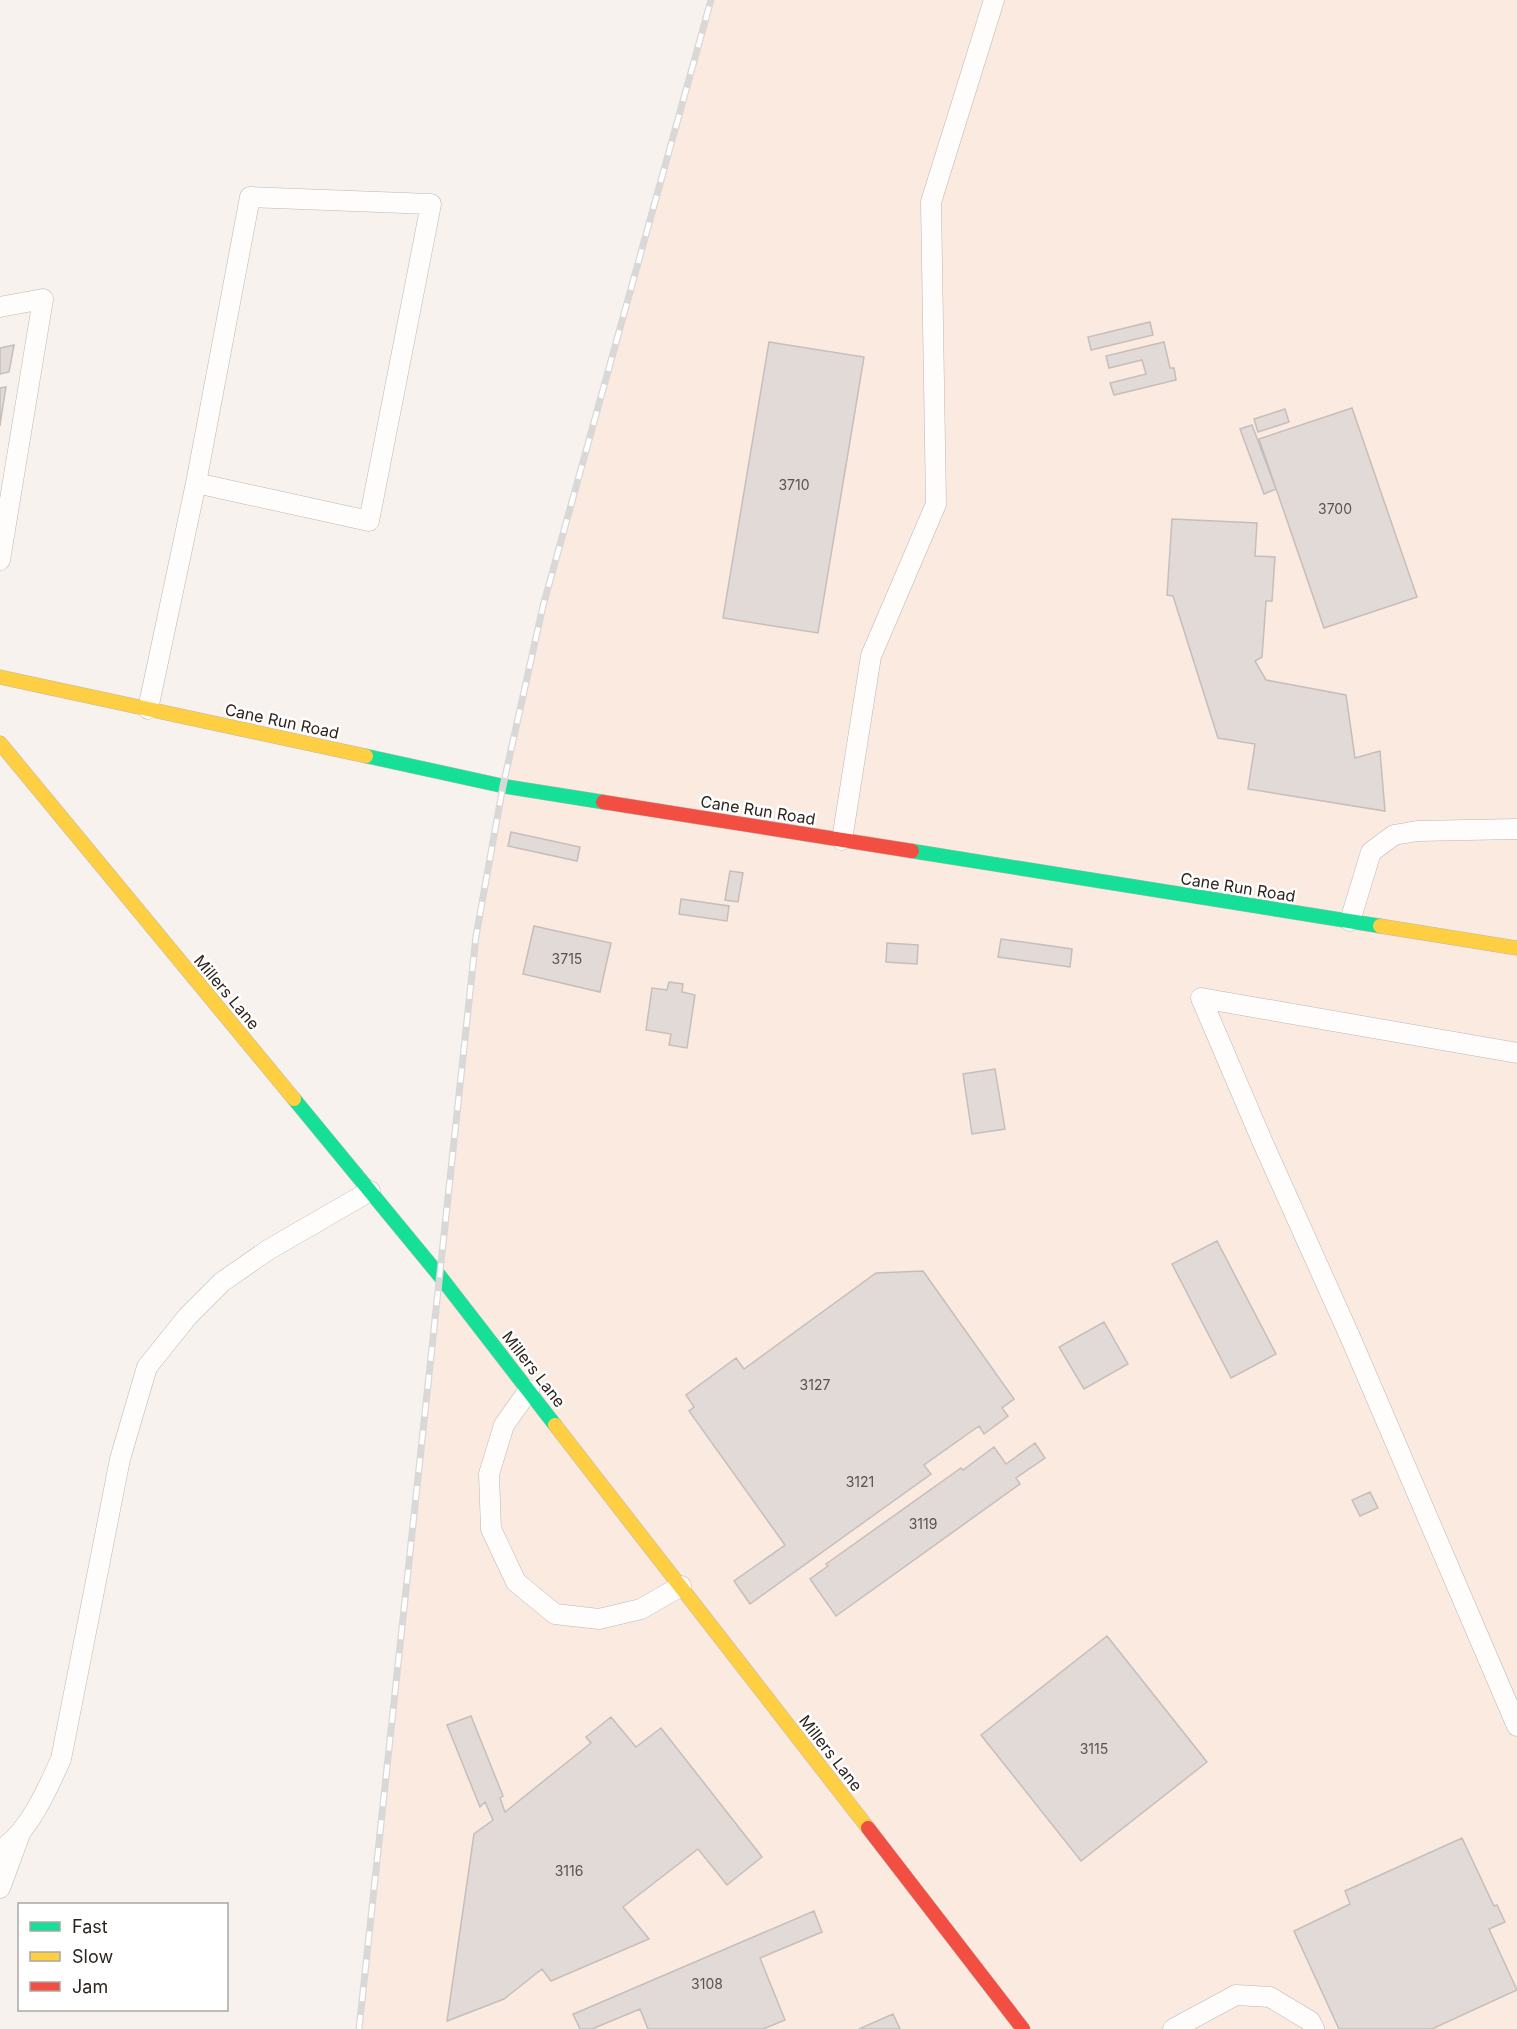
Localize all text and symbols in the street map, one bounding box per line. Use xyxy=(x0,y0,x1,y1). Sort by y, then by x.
house number: 3710 xyxy=(778,476,810,493)
house number: 3700 xyxy=(1318,500,1352,517)
street label: Cane Run Road xyxy=(223,699,341,743)
street label: Cane Run Road xyxy=(699,791,817,829)
street label: Cane Run Road xyxy=(1179,868,1297,906)
house number: 3715 xyxy=(552,950,582,967)
street label: Millers Lane xyxy=(190,951,264,1033)
street label: Millers Lane xyxy=(498,1327,570,1411)
house number: 3127 xyxy=(800,1376,830,1393)
house number: 3121 xyxy=(846,1473,874,1490)
house number: 3119 xyxy=(909,1515,937,1532)
street label: Millers Lane xyxy=(795,1711,867,1795)
house number: 3115 xyxy=(1080,1740,1108,1757)
house number: 3116 xyxy=(555,1862,583,1879)
legend xyxy=(18,1903,228,2011)
text: Fast xyxy=(72,1916,108,1937)
text: Slow xyxy=(72,1946,113,1967)
house number: 3108 xyxy=(691,1975,723,1992)
text: Jam xyxy=(72,1976,108,1997)

